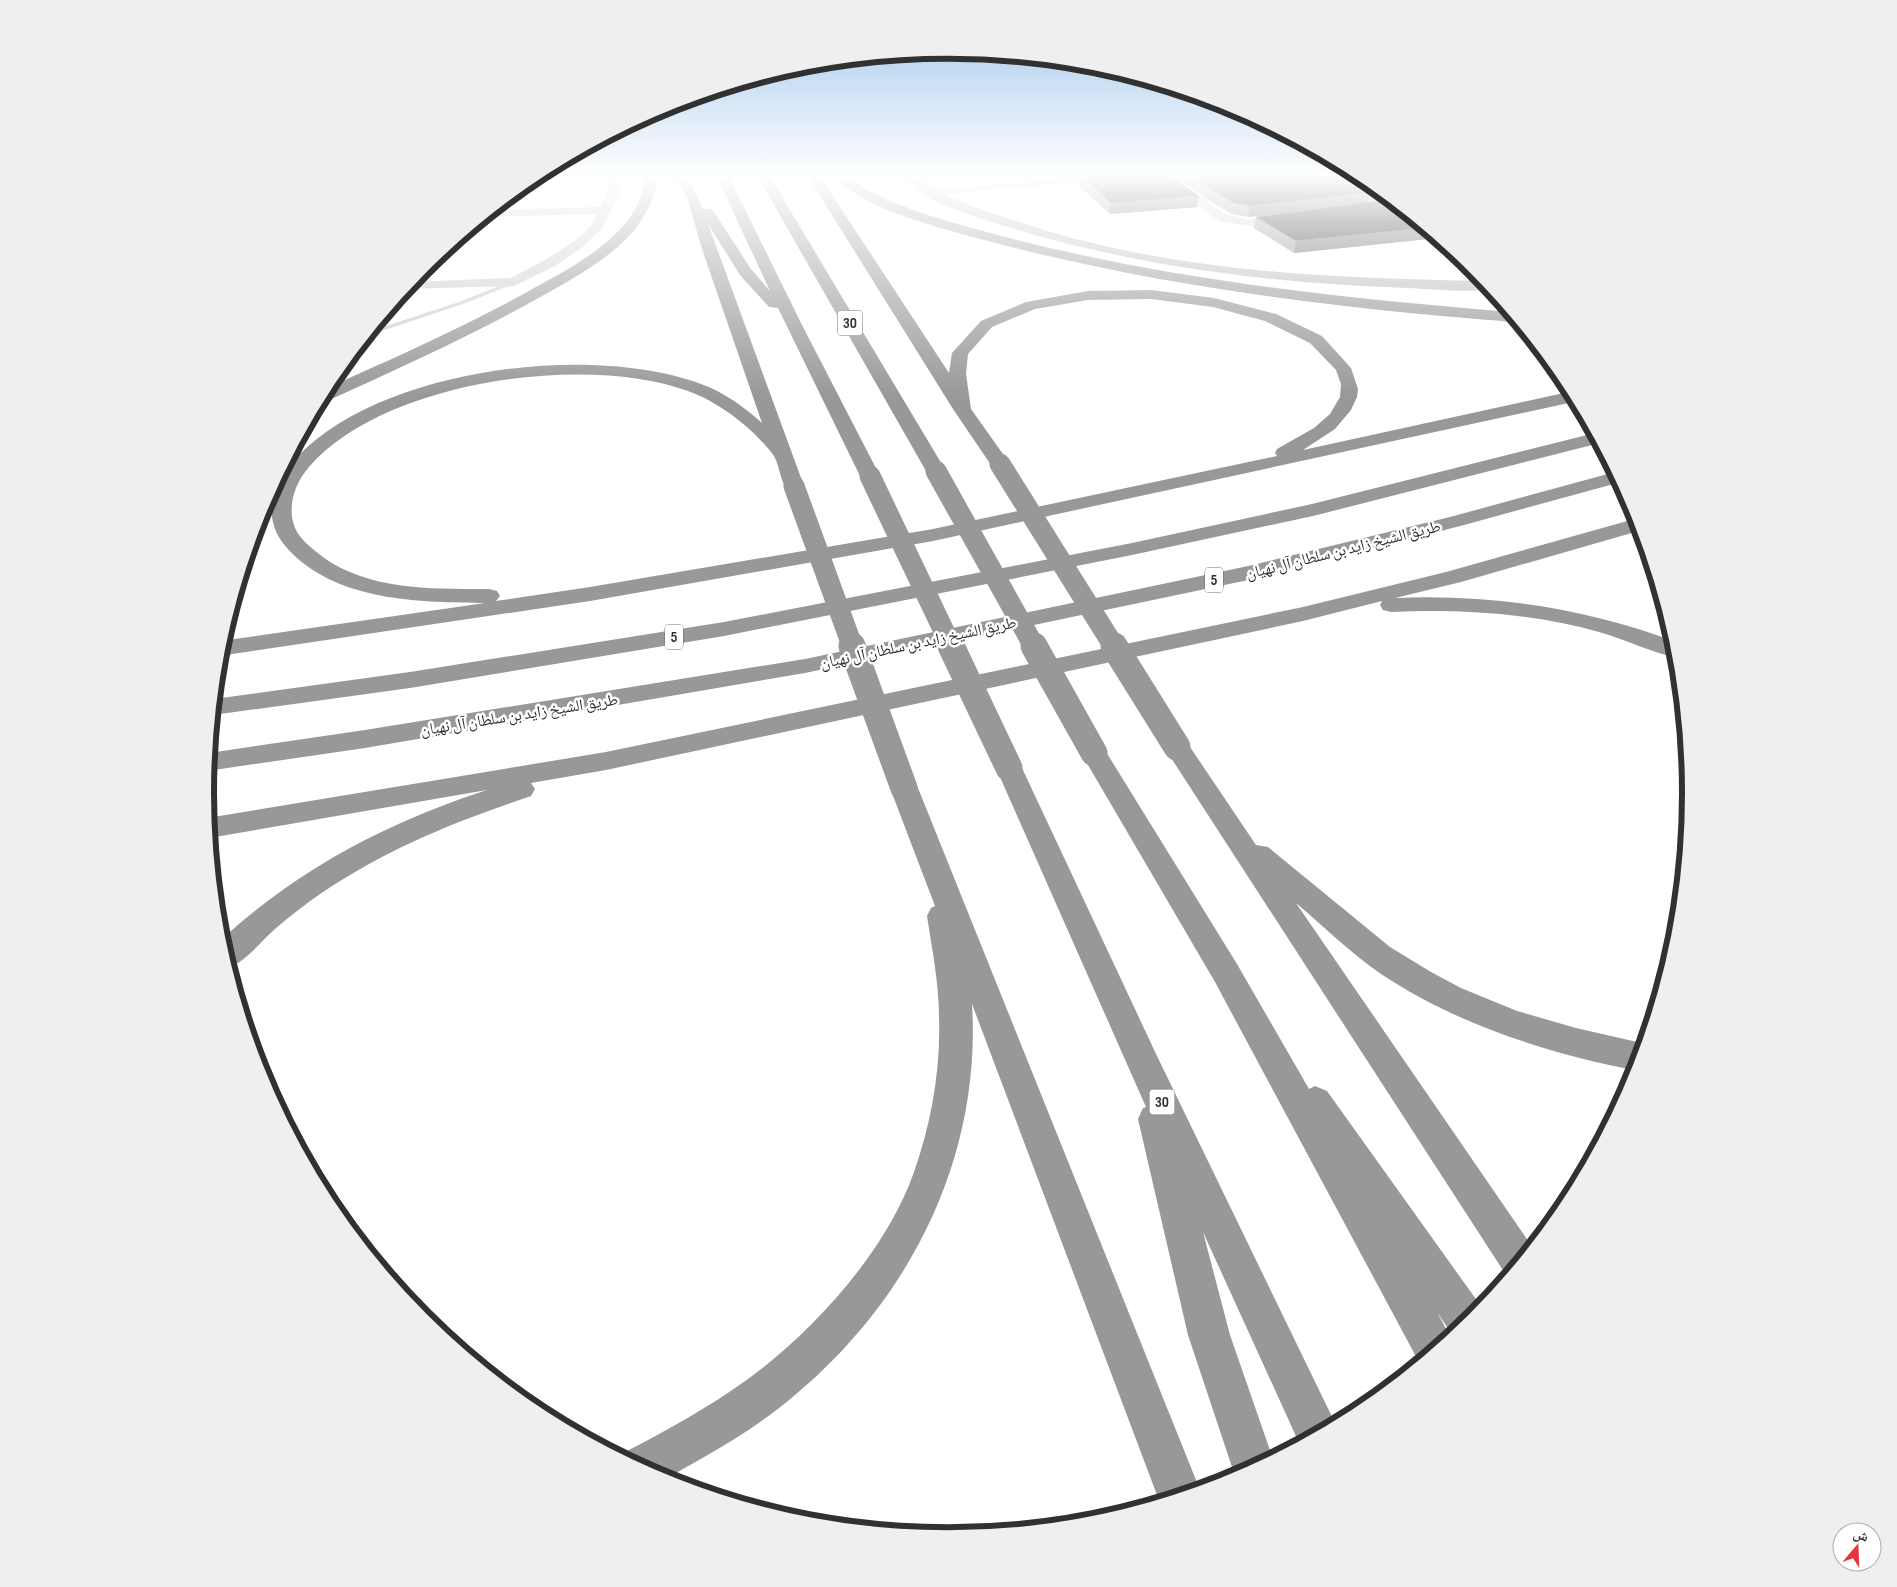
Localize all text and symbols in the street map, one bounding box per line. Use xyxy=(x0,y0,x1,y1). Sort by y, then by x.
road number: 30 xyxy=(838,310,862,336)
street label: طريق الشيخ زايد بن سلطان آل نهيان xyxy=(1244,517,1443,584)
road number: 5 xyxy=(1205,568,1223,592)
street label: طريق الشيخ زايد بن سلطان آل نهيان xyxy=(818,613,1018,674)
road number: 5 xyxy=(665,624,683,650)
street label: طريق الشيخ زايد بن سلطان آل نهيان xyxy=(419,690,620,741)
road number: 30 xyxy=(1150,1090,1174,1114)
north arrow xyxy=(1832,1522,1882,1572)
text: ش xyxy=(1851,1525,1871,1546)

